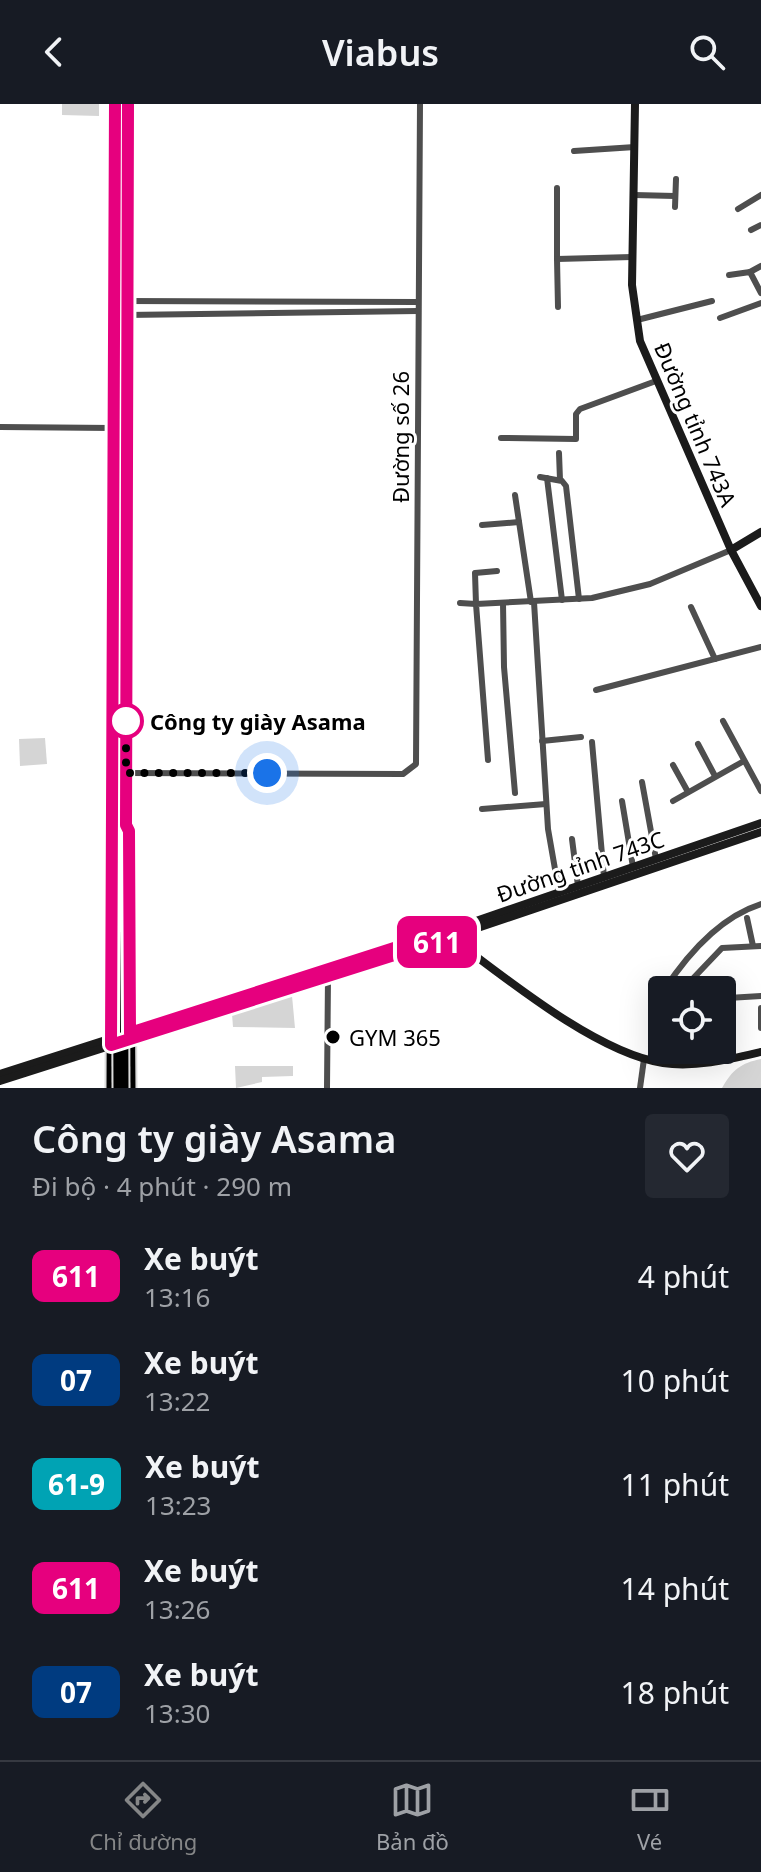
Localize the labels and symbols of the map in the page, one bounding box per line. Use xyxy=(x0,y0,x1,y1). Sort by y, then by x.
street label: Đường tỉnh 743A xyxy=(648,337,744,512)
street label: Đường số 26 xyxy=(385,371,415,503)
marker: Công ty giày Asama xyxy=(109,704,143,738)
place label: Công ty giày Asama xyxy=(150,706,366,736)
your location xyxy=(247,753,287,793)
street label: Đường tỉnh 743C xyxy=(492,823,668,909)
line badge: 611 xyxy=(391,916,483,968)
place label: GYM 365 xyxy=(349,1022,441,1052)
marker: GYM 365 xyxy=(324,1028,342,1046)

